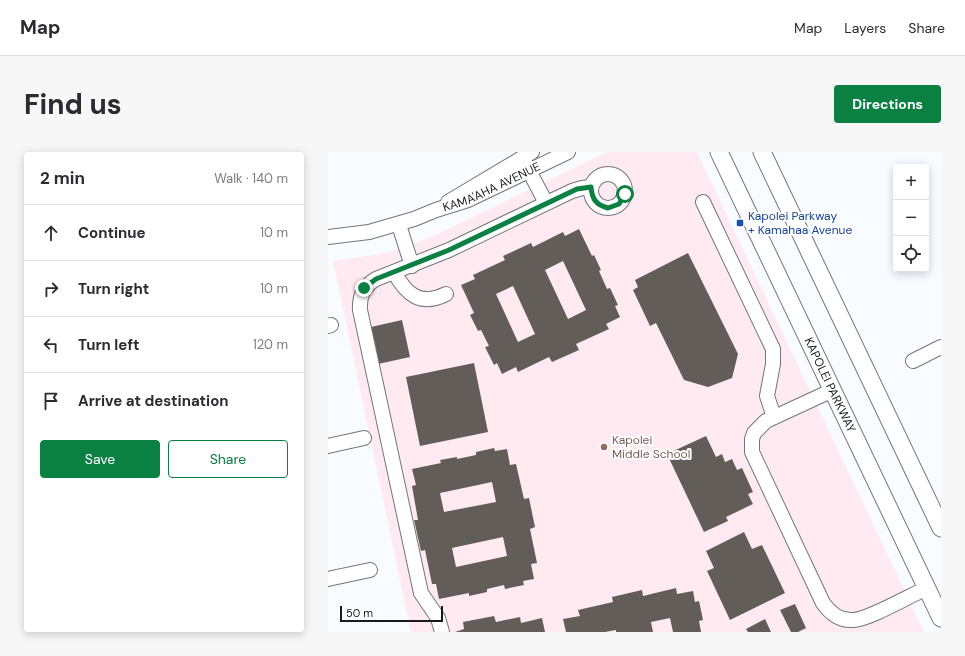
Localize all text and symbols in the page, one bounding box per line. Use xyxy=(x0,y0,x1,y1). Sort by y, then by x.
text: Map xyxy=(20,15,60,40)
text: Map xyxy=(794,19,822,37)
text: Layers xyxy=(844,19,886,37)
text: Share xyxy=(908,19,945,37)
button: Directions xyxy=(834,85,941,123)
text: Find us xyxy=(24,86,122,123)
street label: KAMA'AHA AVENUE xyxy=(441,158,543,215)
map controls xyxy=(893,164,929,272)
button: + xyxy=(893,164,929,200)
text: 2 min xyxy=(40,167,85,189)
text: Walk · 140 m xyxy=(214,170,288,187)
route start xyxy=(616,185,634,203)
button: − xyxy=(893,200,929,236)
place label: Kapolei Parkway + Kamahaa Avenue xyxy=(748,208,852,238)
marker: Kapolei Parkway + Kamahaa Avenue xyxy=(735,218,745,228)
icon: ahead xyxy=(40,222,62,244)
text: Continue xyxy=(78,223,146,243)
text: 10 m xyxy=(260,224,288,241)
button: locate xyxy=(893,236,929,272)
icon: right xyxy=(40,278,62,300)
text: Turn right xyxy=(78,279,149,299)
route end xyxy=(355,279,373,297)
text: 10 m xyxy=(260,280,288,297)
icon: left xyxy=(40,334,62,356)
text: Turn left xyxy=(78,335,139,355)
street label: KAPOLEI PARKWAY xyxy=(801,335,859,435)
text: 120 m xyxy=(253,336,288,353)
icon: arrive xyxy=(40,390,62,412)
text: Arrive at destination xyxy=(78,391,229,411)
place label: Kapolei Middle School xyxy=(612,432,690,462)
button: Save xyxy=(40,440,160,478)
button: Share xyxy=(168,440,288,478)
marker: Kapolei Middle School xyxy=(599,442,609,452)
scale bar xyxy=(340,604,443,623)
text: 50 m xyxy=(346,606,373,620)

